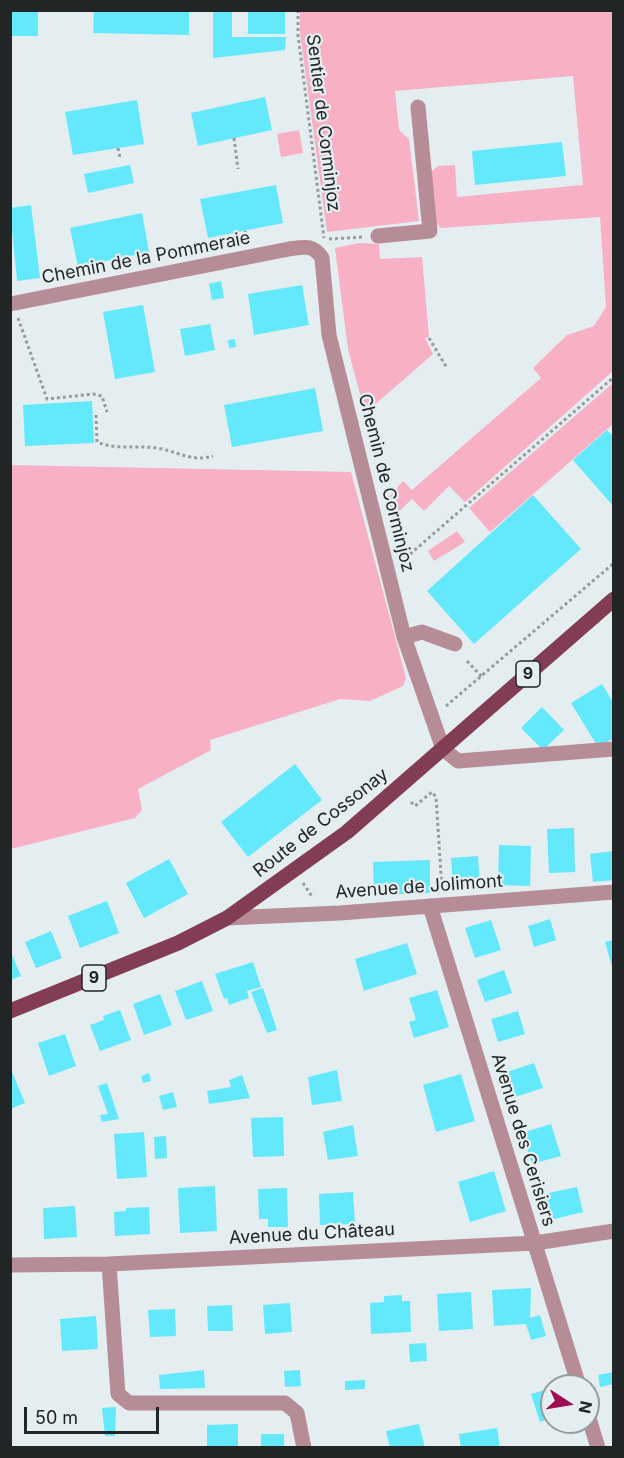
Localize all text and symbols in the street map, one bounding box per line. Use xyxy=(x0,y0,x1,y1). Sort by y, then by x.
street label: Sentier de Corminjoz xyxy=(301,33,345,213)
street label: Chemin de la Pommeraie xyxy=(40,227,252,289)
street label: Chemin de Corminjoz xyxy=(353,391,419,575)
road number: 9 xyxy=(516,661,540,687)
street label: Route de Cossonay xyxy=(249,764,393,882)
street label: Avenue de Jolimont xyxy=(335,870,503,904)
road number: 9 xyxy=(82,965,106,991)
street label: Avenue des Cerisiers xyxy=(486,1051,560,1229)
street label: Avenue du Château xyxy=(229,1219,395,1249)
north arrow xyxy=(540,1374,600,1434)
scale bar xyxy=(27,1395,162,1433)
text: N xyxy=(575,1399,597,1415)
text: 50 m xyxy=(35,1407,78,1428)

